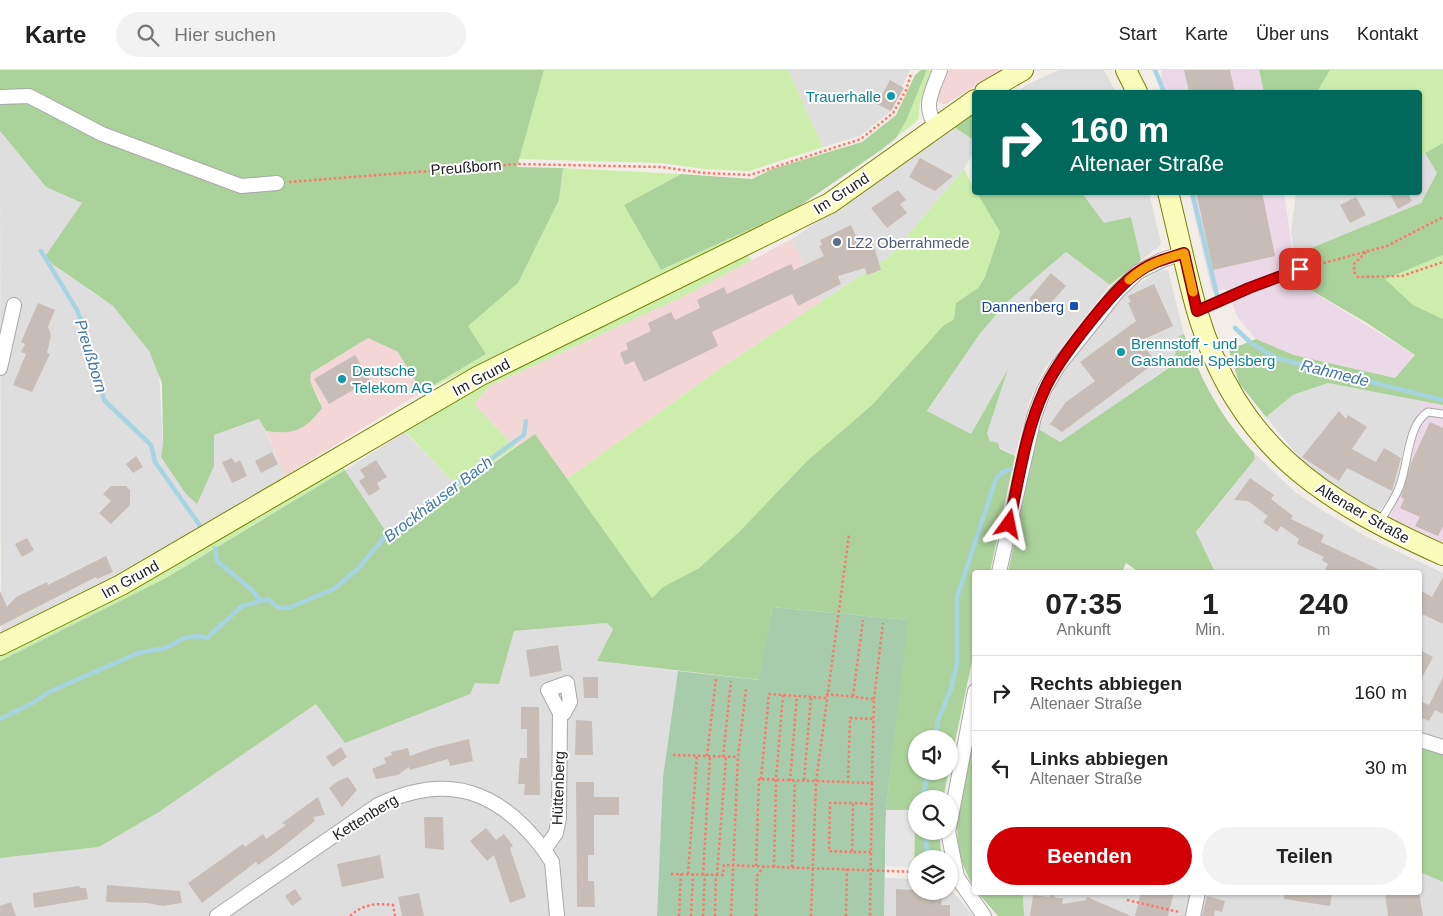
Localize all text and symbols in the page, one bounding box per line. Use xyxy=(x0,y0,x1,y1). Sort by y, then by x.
search box xyxy=(116,12,466,57)
text: Karte xyxy=(25,21,86,48)
icon: search xyxy=(134,21,162,49)
text: Hier suchen xyxy=(174,24,276,45)
text: Start xyxy=(1119,24,1157,44)
text: Karte xyxy=(1185,24,1228,44)
text: Über uns xyxy=(1256,24,1329,44)
text: Kontakt xyxy=(1357,24,1418,44)
place label: Trauerhalle xyxy=(806,88,881,105)
marker: Trauerhalle xyxy=(885,90,897,102)
icon: right xyxy=(987,110,1052,175)
text: 160 m xyxy=(1070,110,1169,149)
text: Altenaer Straße xyxy=(1070,151,1224,176)
street label: Preußborn xyxy=(430,156,502,178)
street label: Im Grund xyxy=(810,169,872,217)
place label: LZ2 Oberrahmede xyxy=(847,234,970,251)
marker: LZ2 Oberrahmede xyxy=(831,236,843,248)
pin xyxy=(1279,248,1321,290)
icon: arrive xyxy=(1286,255,1314,283)
place label: Dannenberg xyxy=(981,298,1064,315)
marker: Dannenberg xyxy=(1068,300,1080,312)
water label: Preußborn xyxy=(72,317,110,395)
place label: Brennstoff - und Gashandel Spelsberg xyxy=(1131,335,1275,369)
marker: Brennstoff - und Gashandel Spelsberg xyxy=(1115,346,1127,358)
street label: Im Grund xyxy=(449,355,513,399)
water label: Rahmede xyxy=(1299,356,1371,390)
place label: Deutsche Telekom AG xyxy=(352,362,433,396)
marker: Deutsche Telekom AG xyxy=(336,373,348,385)
water label: Brockhäuser Bach xyxy=(381,453,495,545)
street label: Altenaer Straße xyxy=(1313,479,1413,547)
position arrow xyxy=(982,497,1034,549)
street label: Im Grund xyxy=(99,556,161,602)
text: 07:35 xyxy=(1045,587,1122,620)
text: 1 xyxy=(1202,587,1219,620)
text: 240 xyxy=(1299,587,1349,620)
text: Ankunft xyxy=(1056,621,1111,638)
text: Min. xyxy=(1195,621,1225,638)
text: m xyxy=(1317,621,1330,638)
text: Rechts abbiegen xyxy=(1030,673,1182,694)
icon: right xyxy=(987,679,1015,707)
text: 160 m xyxy=(1354,682,1407,703)
text: Altenaer Straße xyxy=(1030,695,1142,712)
map controls xyxy=(908,730,958,900)
button: sound xyxy=(908,730,958,780)
text: Links abbiegen xyxy=(1030,748,1168,769)
street label: Hüttenberg xyxy=(548,751,568,825)
icon: left xyxy=(987,754,1015,782)
text: 30 m xyxy=(1365,757,1407,778)
text: Altenaer Straße xyxy=(1030,770,1142,787)
street label: Kettenberg xyxy=(329,790,401,844)
button: search xyxy=(908,790,958,840)
button: Beenden xyxy=(987,827,1192,885)
button: Teilen xyxy=(1202,827,1407,885)
button: layers xyxy=(908,850,958,900)

